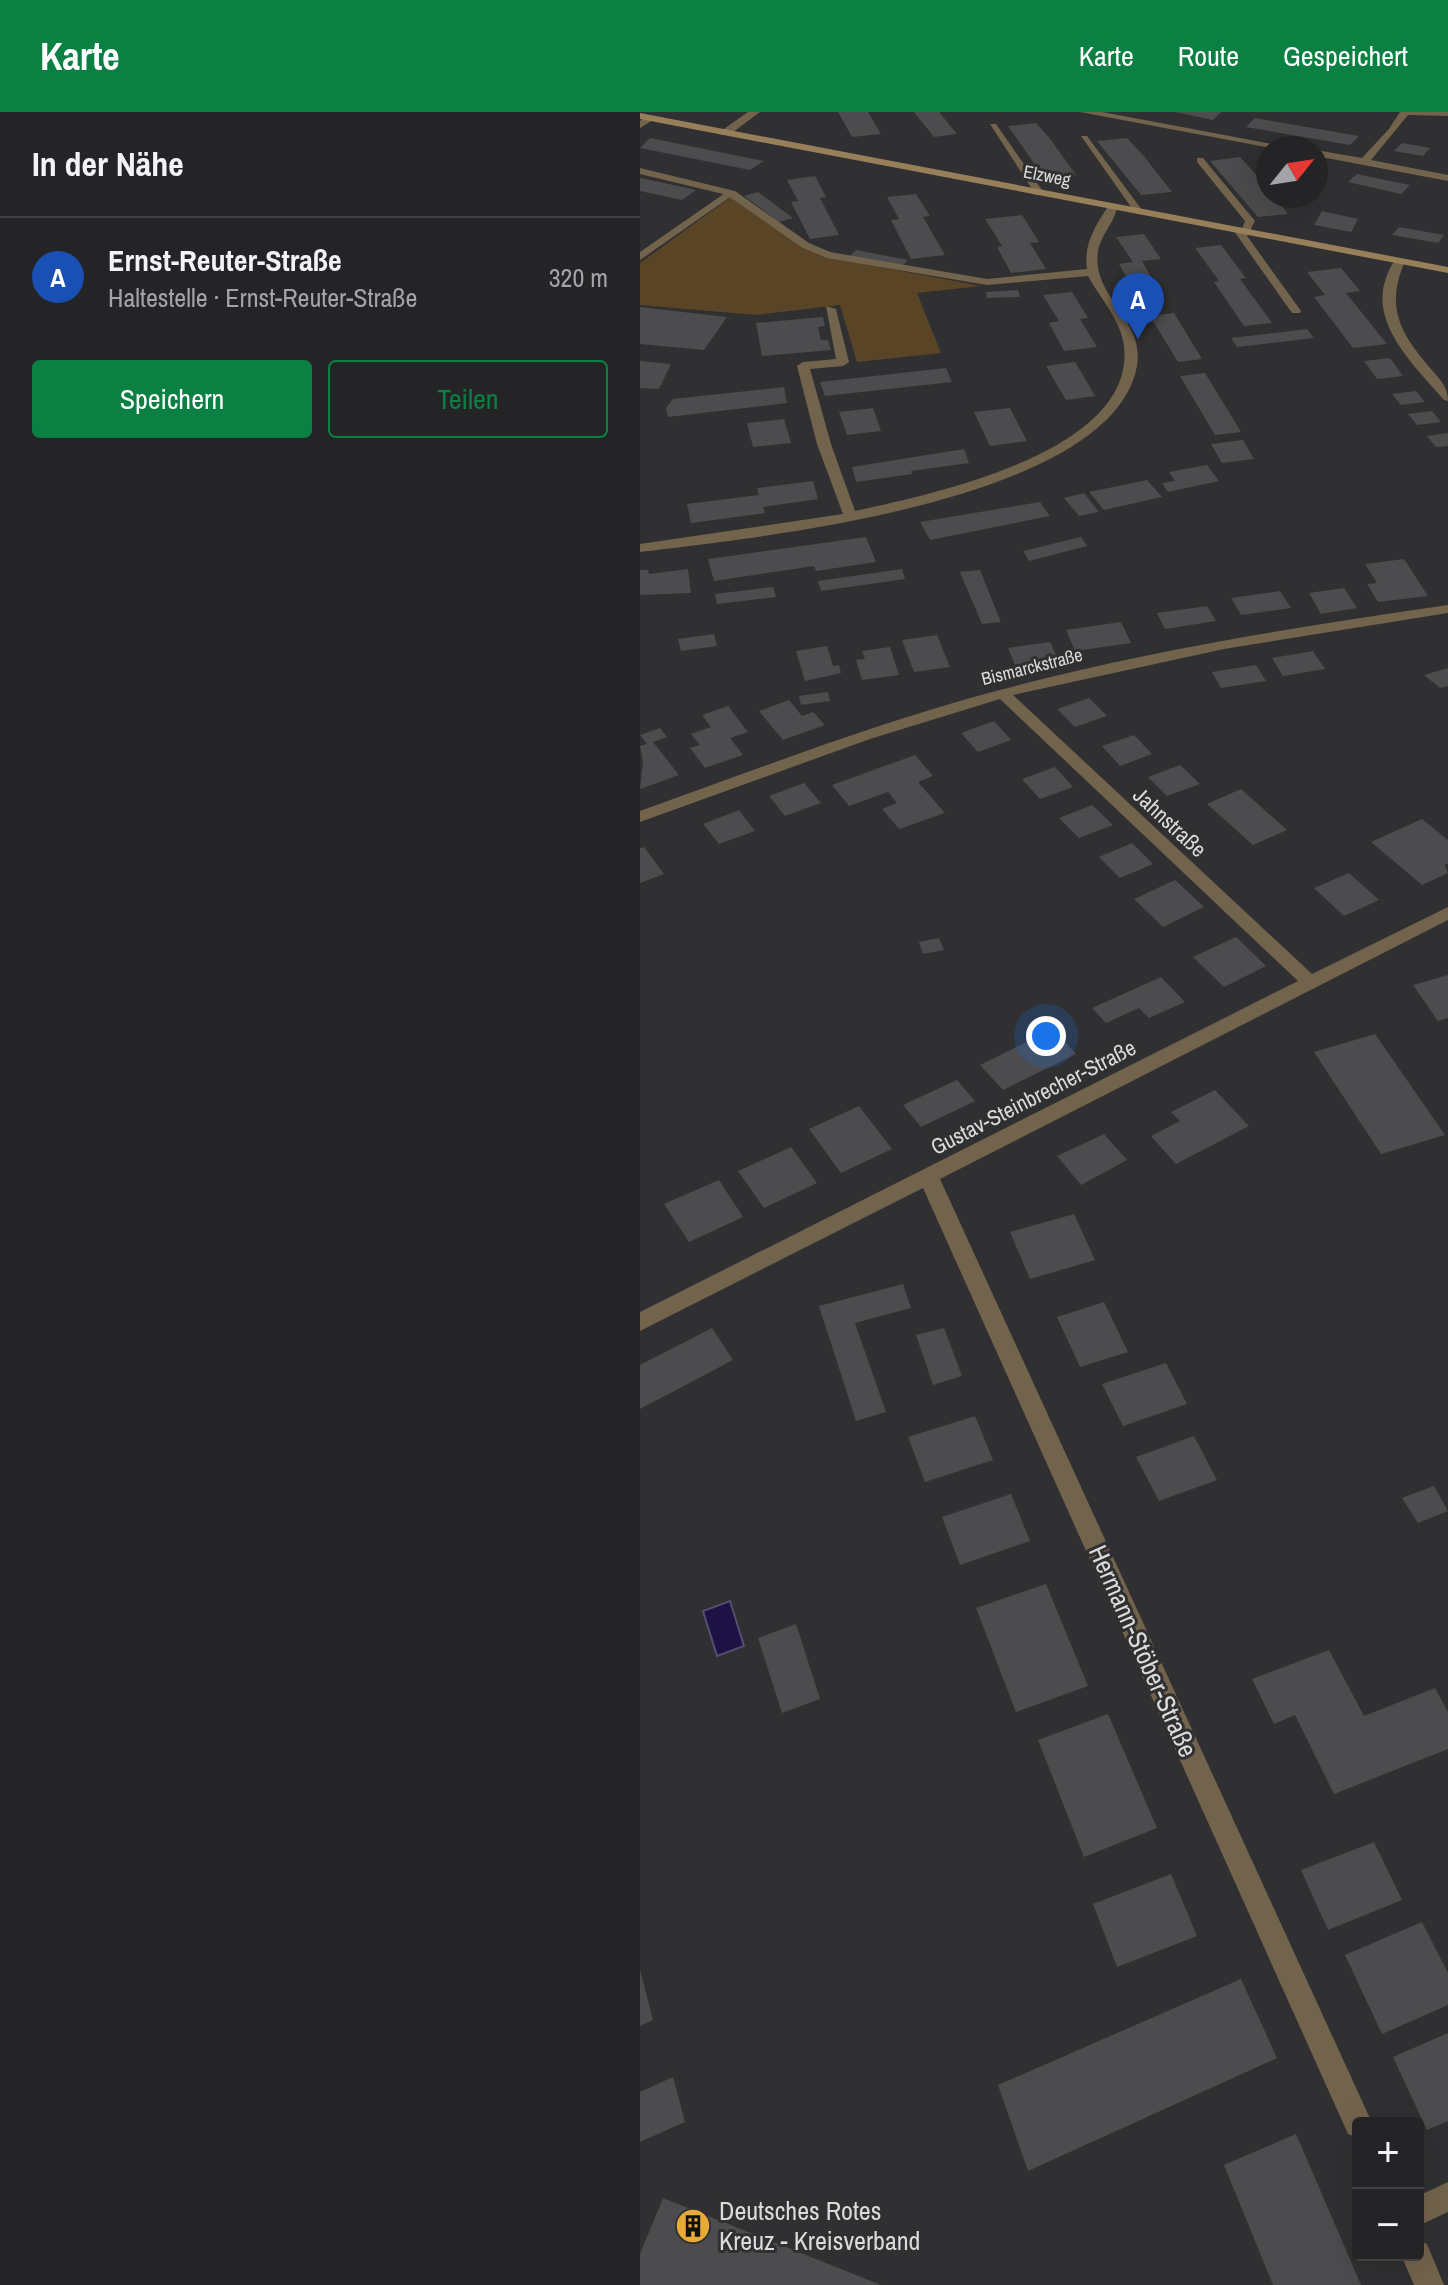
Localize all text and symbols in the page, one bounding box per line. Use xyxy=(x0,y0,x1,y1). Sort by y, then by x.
text: Karte xyxy=(40,31,120,82)
text: Karte xyxy=(1079,37,1134,75)
text: Route xyxy=(1178,37,1239,75)
text: Gespeichert xyxy=(1283,37,1408,75)
north arrow xyxy=(1256,136,1328,208)
text: In der Nähe xyxy=(32,141,184,187)
street label: Elzweg xyxy=(1021,159,1074,192)
text: Ernst-Reuter-Straße xyxy=(108,240,342,280)
text: A xyxy=(50,260,66,295)
text: 320 m xyxy=(549,260,608,295)
pin: A xyxy=(1112,273,1164,339)
text: Haltestelle · Ernst-Reuter-Straße xyxy=(108,280,417,315)
button: Speichern xyxy=(32,360,312,438)
button: Teilen xyxy=(328,360,608,438)
street label: Bismarckstraße xyxy=(979,642,1085,691)
street label: Jahnstraße xyxy=(1127,780,1213,864)
your location xyxy=(1026,1016,1066,1056)
street label: Gustav-Steinbrecher-Straße xyxy=(925,1032,1141,1162)
street label: Hermann-Stöber-Straße xyxy=(1081,1539,1206,1762)
map controls xyxy=(1352,2117,1424,2261)
button: + xyxy=(1352,2117,1424,2189)
button: − xyxy=(1352,2189,1424,2261)
place label: Deutsches Rotes Kreuz - Kreisverband xyxy=(719,2193,920,2258)
building icon: Deutsches Rotes Kreuz - Kreisverband xyxy=(674,2207,712,2245)

